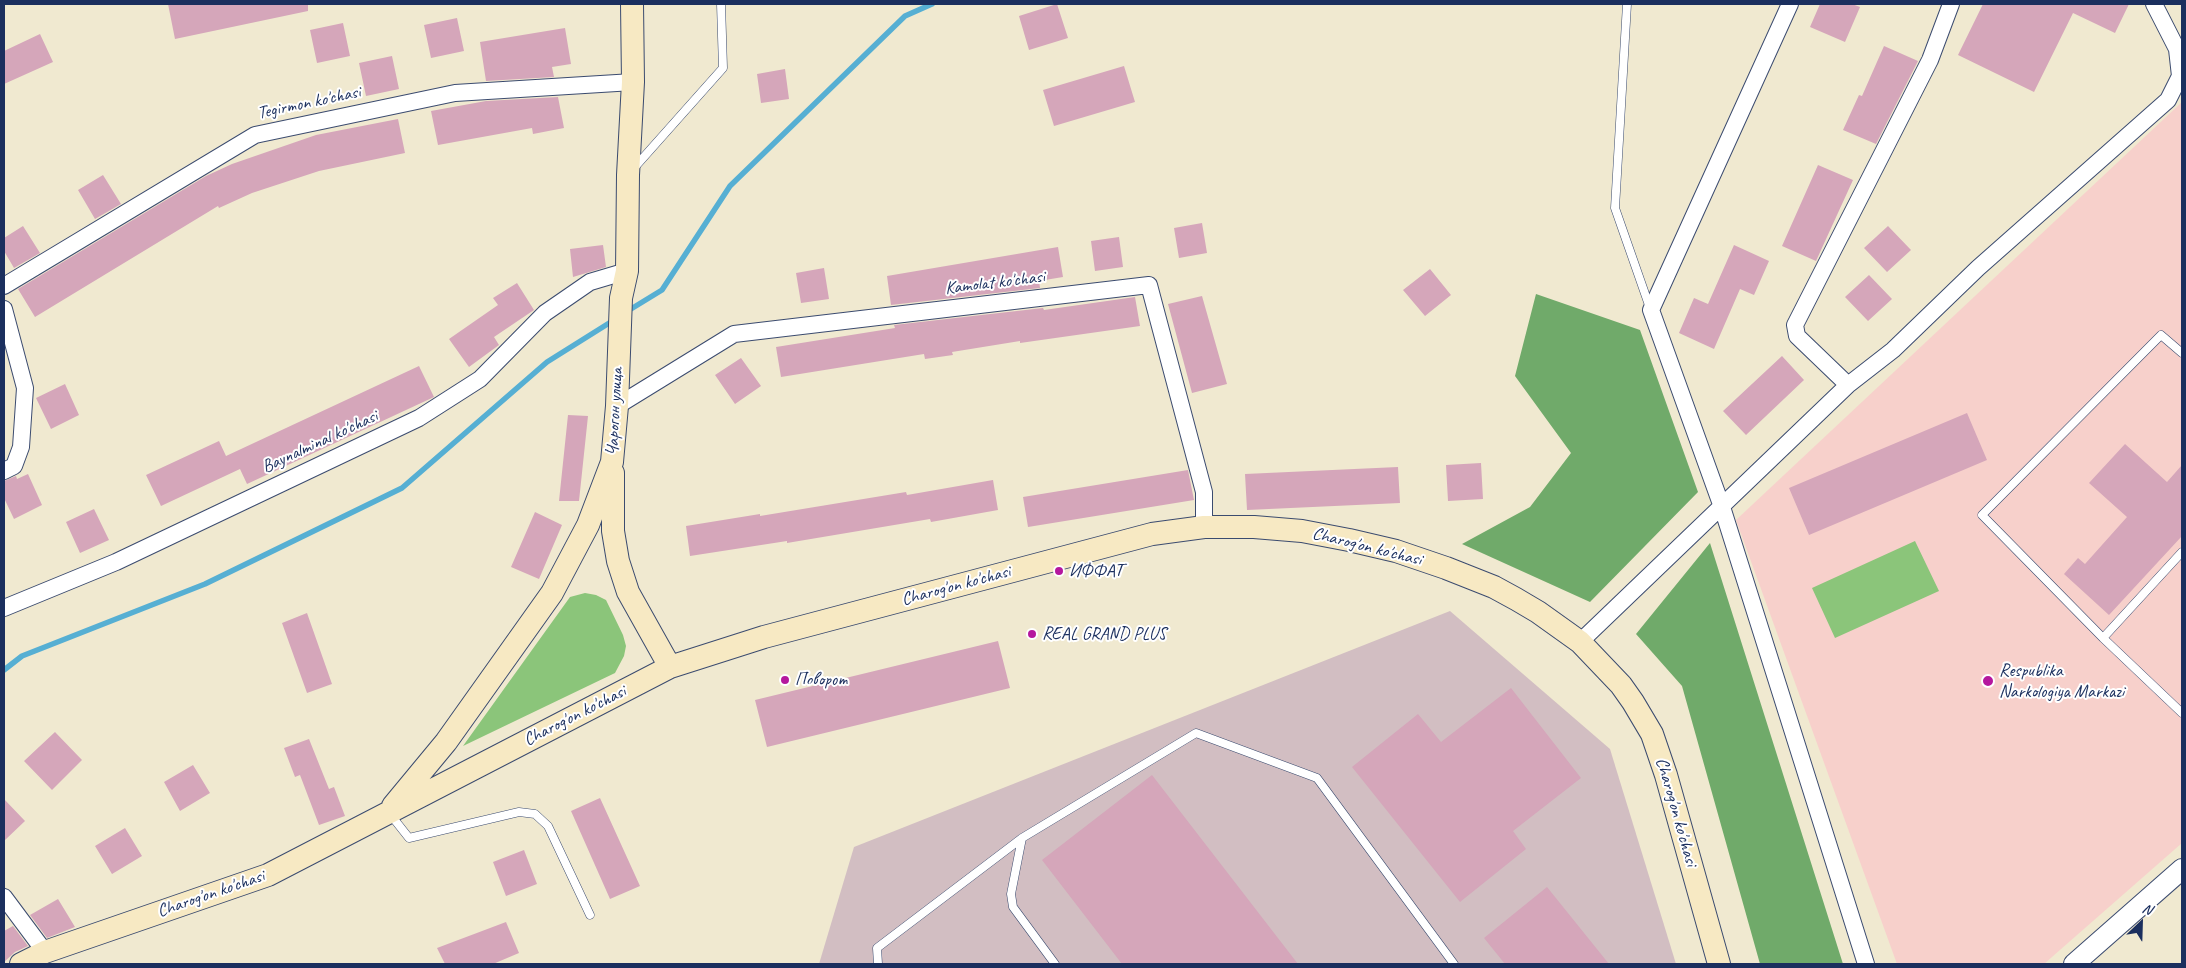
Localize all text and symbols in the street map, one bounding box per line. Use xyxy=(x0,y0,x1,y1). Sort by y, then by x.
street label: Tegirmon ko'chasi xyxy=(256,82,362,124)
street label: Kamolat ko'chasi xyxy=(944,266,1046,300)
street label: Чарогон улица xyxy=(602,367,628,457)
street label: Baynalminal ko'chasi xyxy=(259,406,381,478)
street label: Charog'on ko'chasi xyxy=(1310,523,1424,571)
place label: ИФФАТ xyxy=(1069,560,1123,582)
street label: Charog'on ko'chasi xyxy=(899,561,1013,611)
marker: ИФФАТ xyxy=(1053,565,1065,577)
place label: REAL GRAND PLUS xyxy=(1042,623,1166,645)
marker: REAL GRAND PLUS xyxy=(1026,628,1038,640)
place label: Respublika Narkologiya Markazi xyxy=(1999,660,2124,702)
place label: Поворот xyxy=(795,669,847,691)
marker: Поворот xyxy=(779,674,791,686)
marker: Respublika Narkologiya Markazi xyxy=(1981,674,1995,688)
street label: Charog'on ko'chasi xyxy=(520,681,630,751)
street label: Charog'on ko'chasi xyxy=(1650,755,1702,869)
street label: Charog'on ko'chasi xyxy=(155,866,267,922)
north arrow xyxy=(2116,898,2166,948)
text: N xyxy=(2140,899,2155,918)

